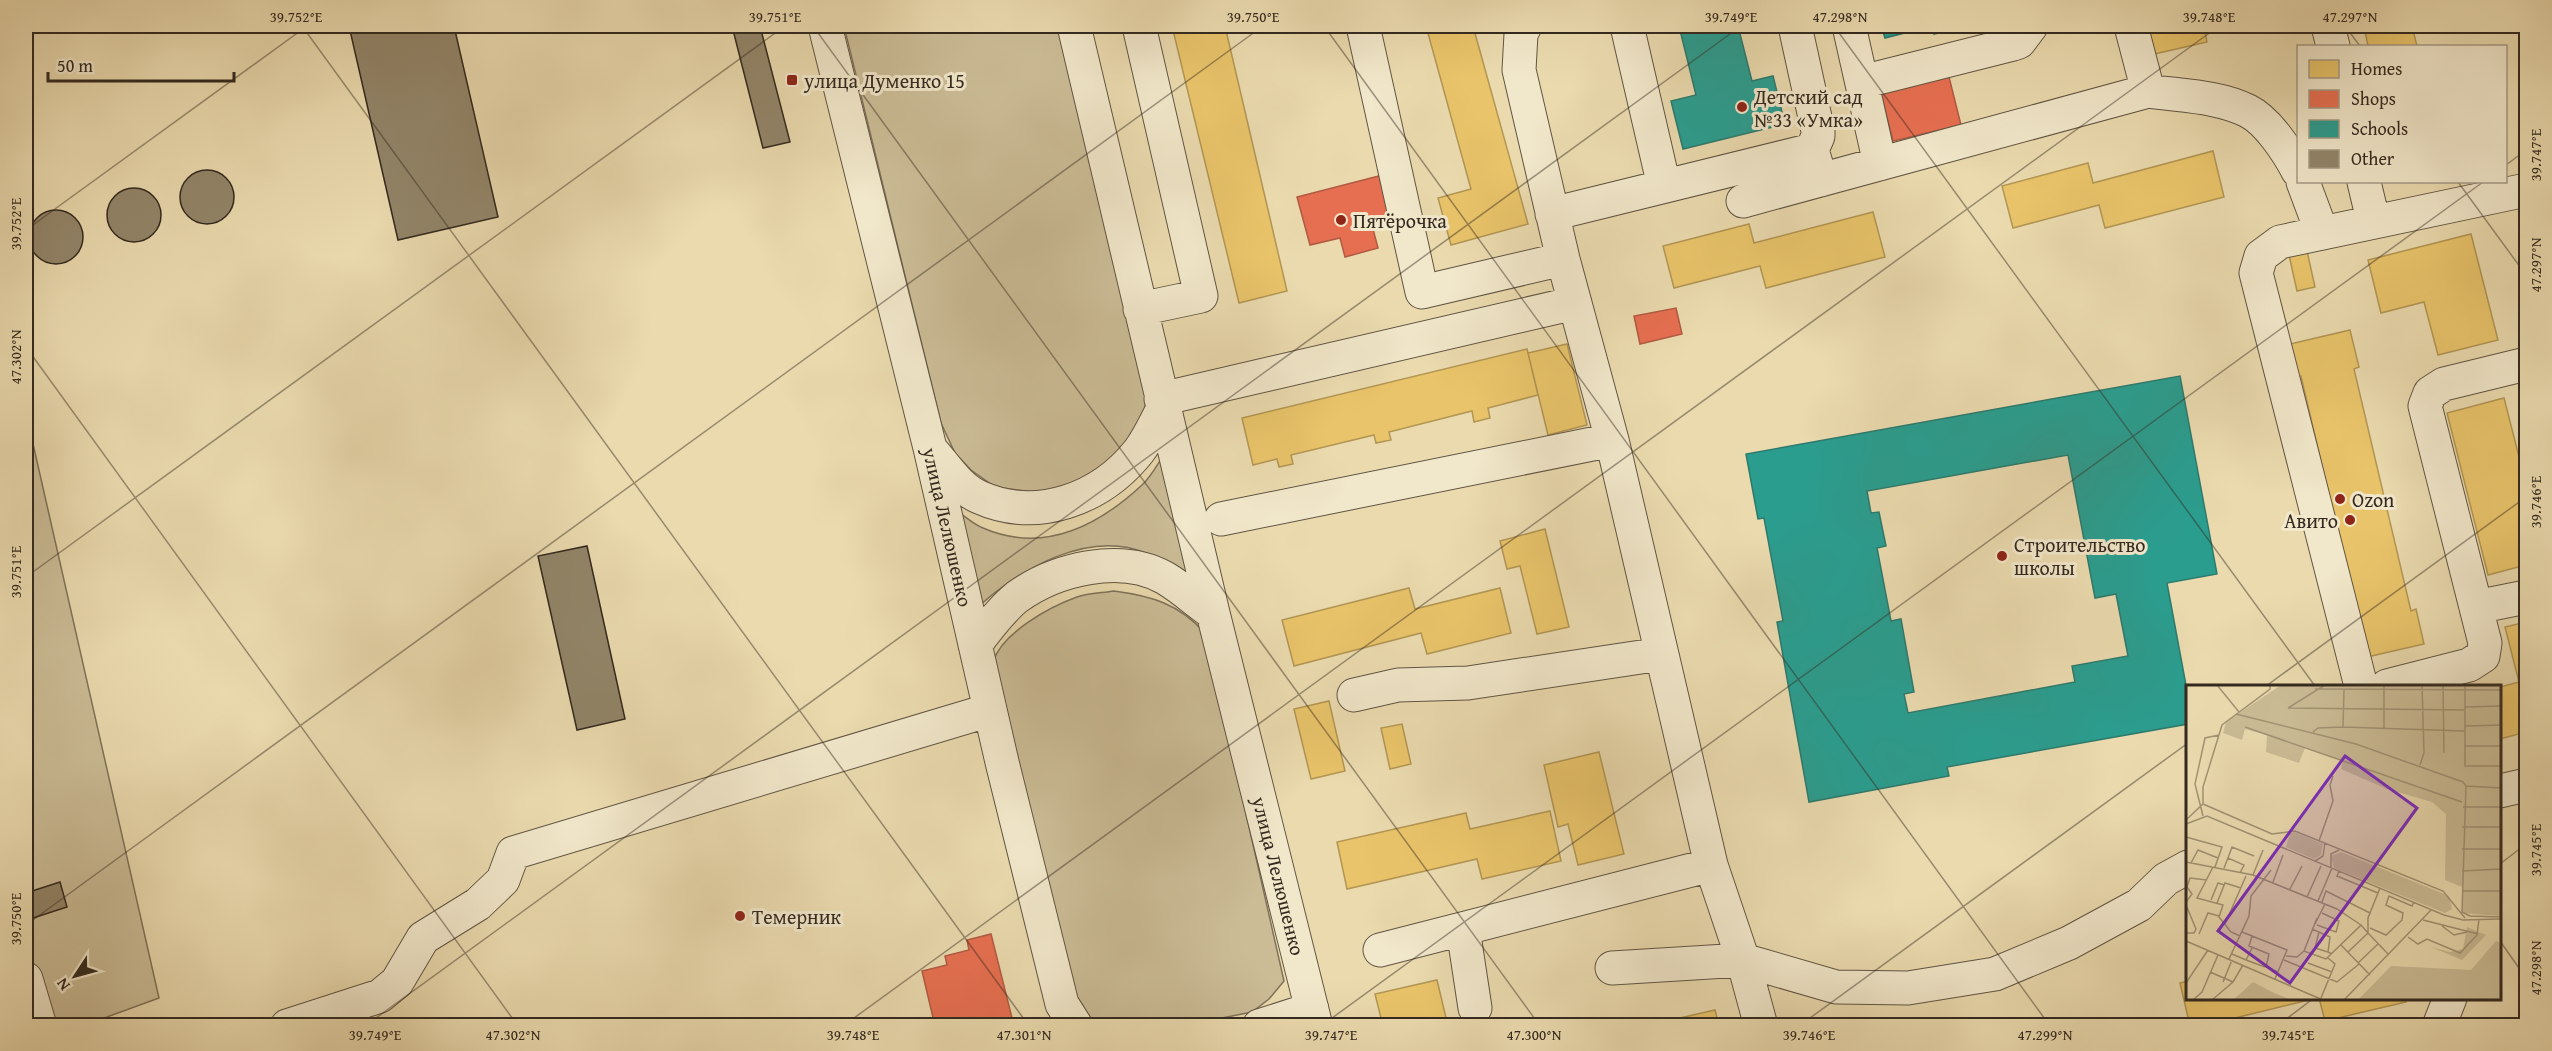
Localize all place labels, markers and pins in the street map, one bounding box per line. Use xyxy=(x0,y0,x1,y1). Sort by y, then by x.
place label: улица Думенко 15 xyxy=(803,66,965,95)
marker: улица Думенко 15 xyxy=(785,73,799,87)
place label: Детский сад №33 «Умка» xyxy=(1753,82,1863,134)
marker: Детский сад №33 «Умка» xyxy=(1735,100,1749,114)
place label: Пятёрочка xyxy=(1353,206,1447,235)
marker: Пятёрочка xyxy=(1334,213,1348,227)
place label: Ozon xyxy=(2352,485,2394,514)
marker: Ozon xyxy=(2333,492,2347,506)
place label: Авито xyxy=(2284,506,2338,535)
marker: Авито xyxy=(2343,513,2357,527)
place label: Строительство школы xyxy=(2014,530,2145,582)
marker: Строительство школы xyxy=(1995,549,2009,563)
place label: Темерник xyxy=(752,902,842,931)
marker: Темерник xyxy=(733,909,747,923)

